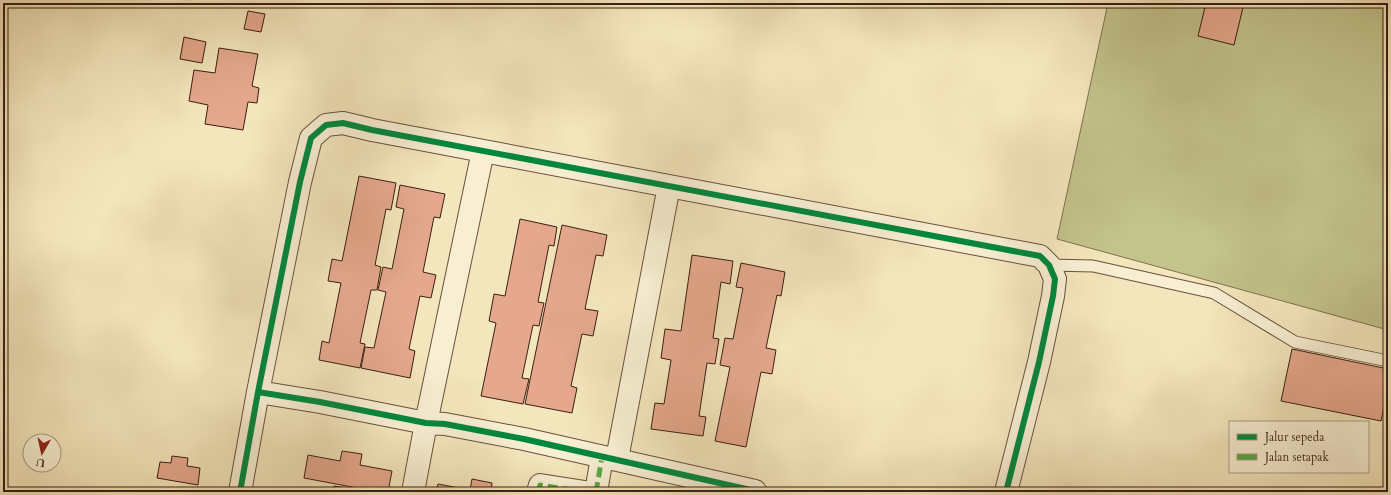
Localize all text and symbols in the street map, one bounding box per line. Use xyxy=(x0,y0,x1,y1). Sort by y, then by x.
legend xyxy=(1229,421,1369,473)
text: Jalur sepeda xyxy=(1263,429,1325,445)
north arrow xyxy=(22,433,62,473)
text: Jalan setapak xyxy=(1263,449,1330,465)
text: U xyxy=(35,454,46,470)

